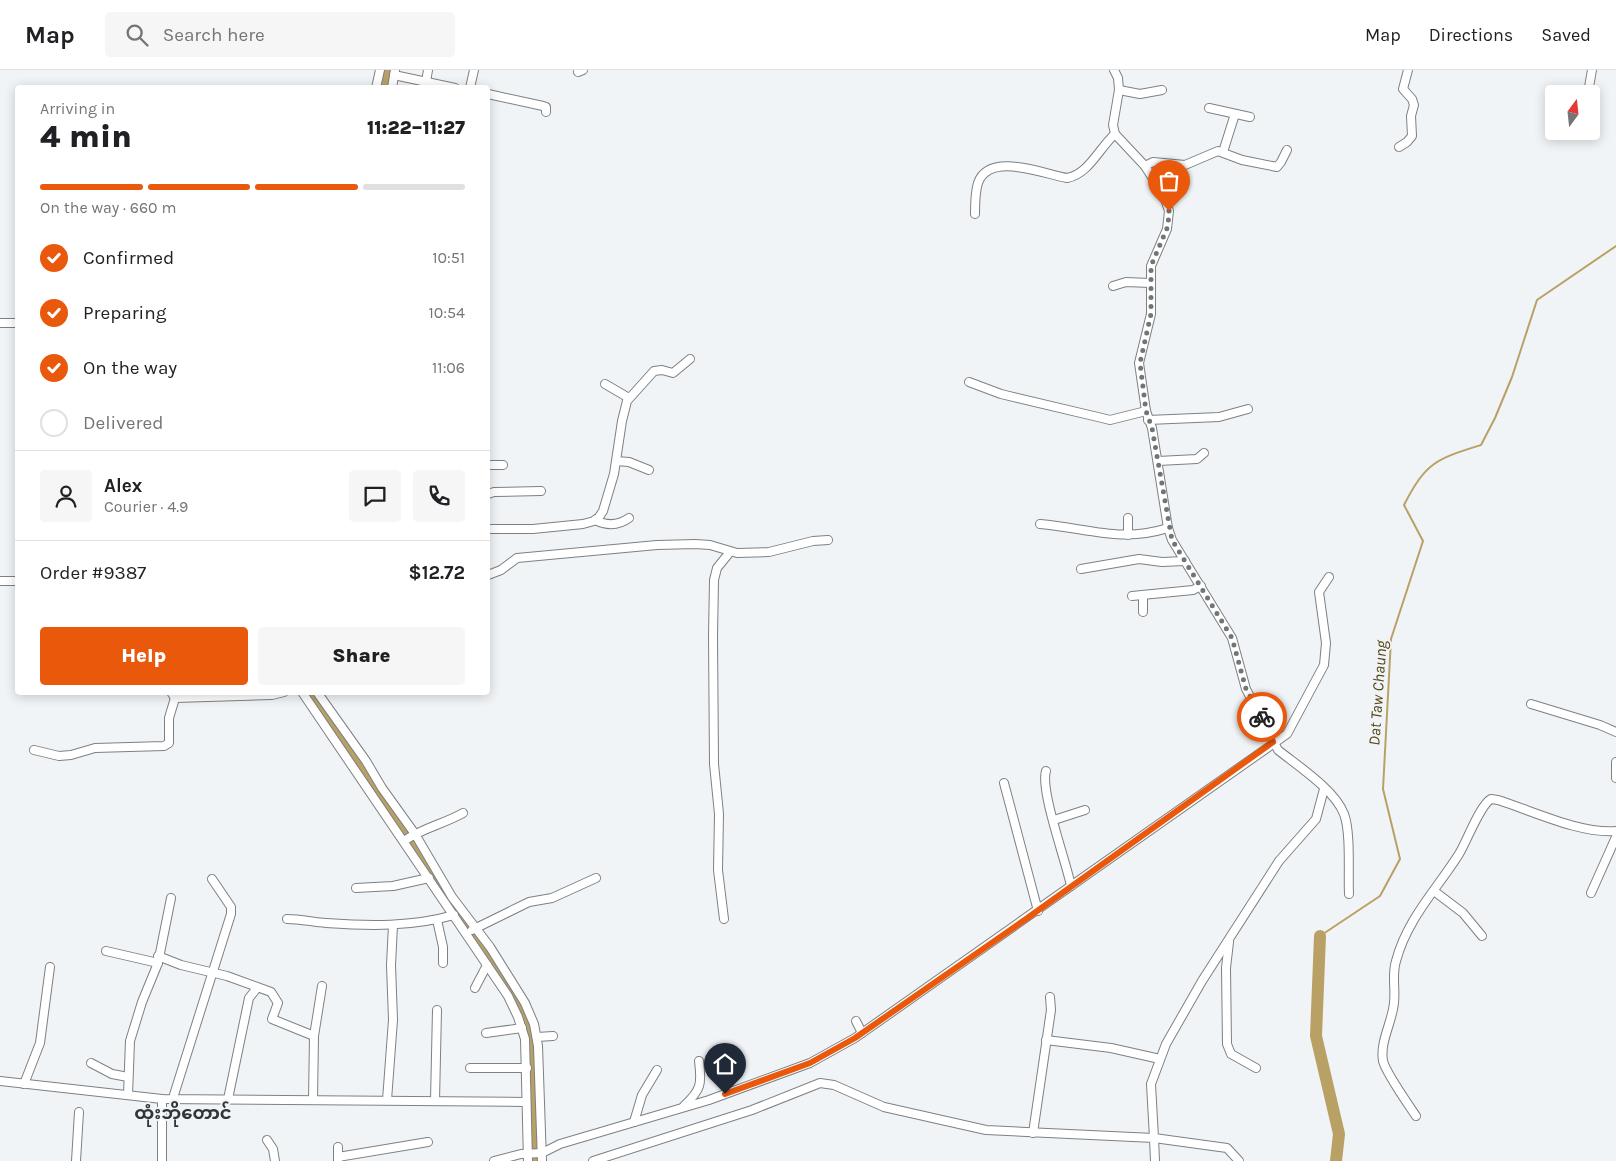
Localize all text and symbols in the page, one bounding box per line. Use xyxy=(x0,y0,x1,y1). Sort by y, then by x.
search box xyxy=(105,12,455,57)
text: Map xyxy=(25,21,75,49)
icon: search xyxy=(123,21,151,49)
text: Search here xyxy=(163,24,265,46)
text: Map xyxy=(1365,24,1401,46)
text: Directions xyxy=(1429,24,1513,46)
text: Saved xyxy=(1541,24,1591,46)
north arrow xyxy=(1545,85,1600,140)
map controls xyxy=(1545,85,1600,140)
text: Arriving in xyxy=(40,99,115,118)
text: 11:22–11:27 xyxy=(367,117,465,139)
text: 4 min xyxy=(40,118,132,155)
pin xyxy=(1148,160,1190,211)
icon: bag xyxy=(1155,167,1183,195)
text: On the way · 660 m xyxy=(40,198,176,217)
icon: check xyxy=(40,244,68,272)
text: Confirmed xyxy=(83,247,174,269)
text: 10:51 xyxy=(432,248,465,267)
icon: check xyxy=(40,299,68,327)
text: Preparing xyxy=(83,302,166,324)
text: 10:54 xyxy=(429,303,465,322)
icon: check xyxy=(40,354,68,382)
text: On the way xyxy=(83,357,177,379)
text: 11:06 xyxy=(432,358,465,377)
text: Delivered xyxy=(83,412,163,434)
button: person xyxy=(40,470,92,522)
button: chat xyxy=(349,470,401,522)
button: phone xyxy=(413,470,465,522)
text: Alex xyxy=(104,475,142,497)
text: Courier · 4.9 xyxy=(104,497,188,516)
text: Order #9387 xyxy=(40,562,146,584)
text: $12.72 xyxy=(409,562,465,584)
button: Help xyxy=(40,627,248,685)
button: Share xyxy=(258,627,465,685)
water label: Dat Taw Chaung xyxy=(1364,639,1391,746)
courier xyxy=(1237,692,1287,742)
icon: bike xyxy=(1248,703,1276,731)
pin xyxy=(704,1043,746,1094)
icon: home xyxy=(711,1050,739,1078)
district label: ထုံးဘိုတောင် xyxy=(134,1101,232,1127)

